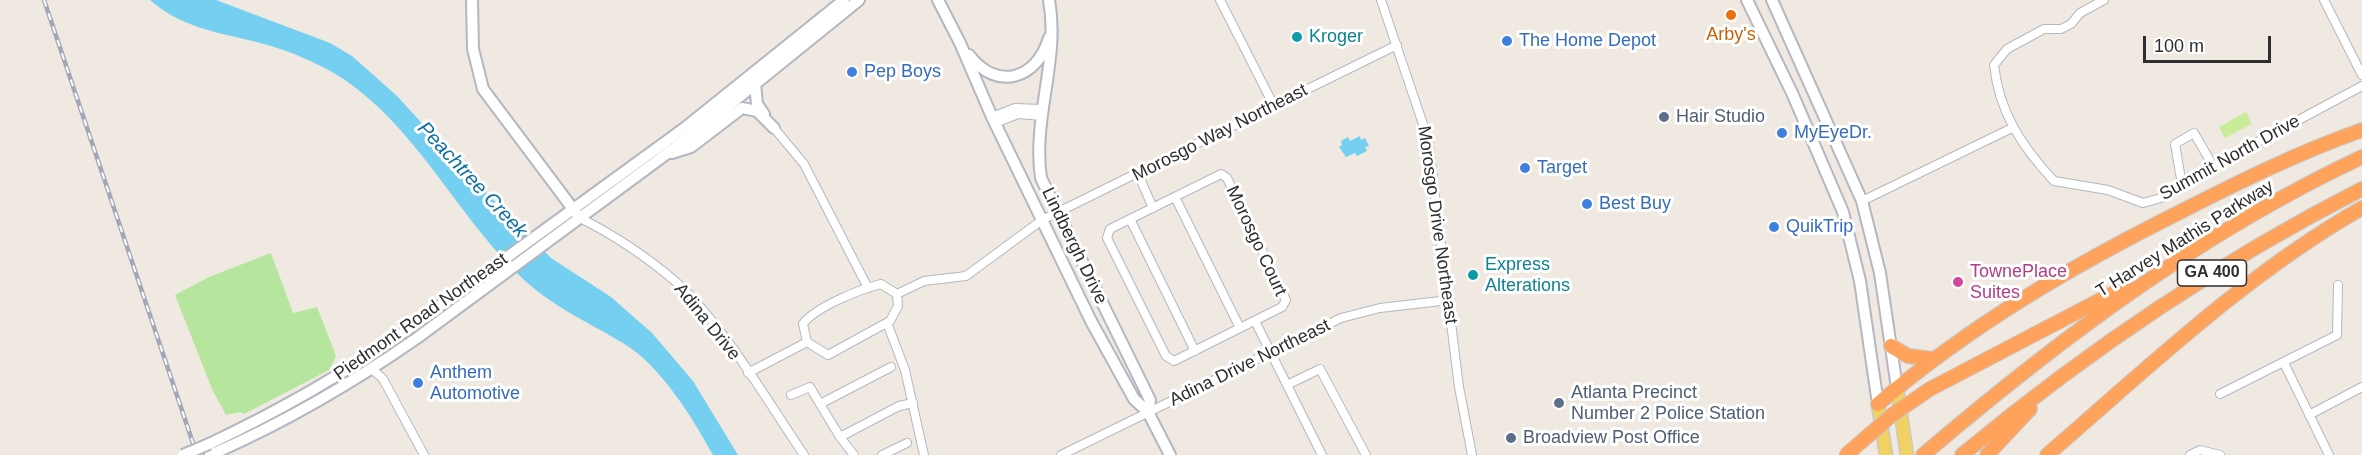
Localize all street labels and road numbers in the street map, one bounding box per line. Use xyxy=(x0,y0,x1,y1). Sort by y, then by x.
street label: Morosgo Way Northeast xyxy=(1129,79,1311,187)
street label: Summit North Drive xyxy=(2156,110,2304,206)
street label: Morosgo Drive Northeast xyxy=(1412,124,1462,326)
street label: T Harvey Mathis Parkway xyxy=(2092,176,2278,302)
street label: Morosgo Court xyxy=(1221,182,1291,300)
street label: Lindbergh Drive xyxy=(1036,184,1112,308)
street label: Piedmont Road Northeast xyxy=(330,249,512,385)
road number: GA 400 xyxy=(2178,260,2246,286)
street label: Adina Drive xyxy=(669,279,745,365)
street label: Adina Drive Northeast xyxy=(1166,315,1334,411)

